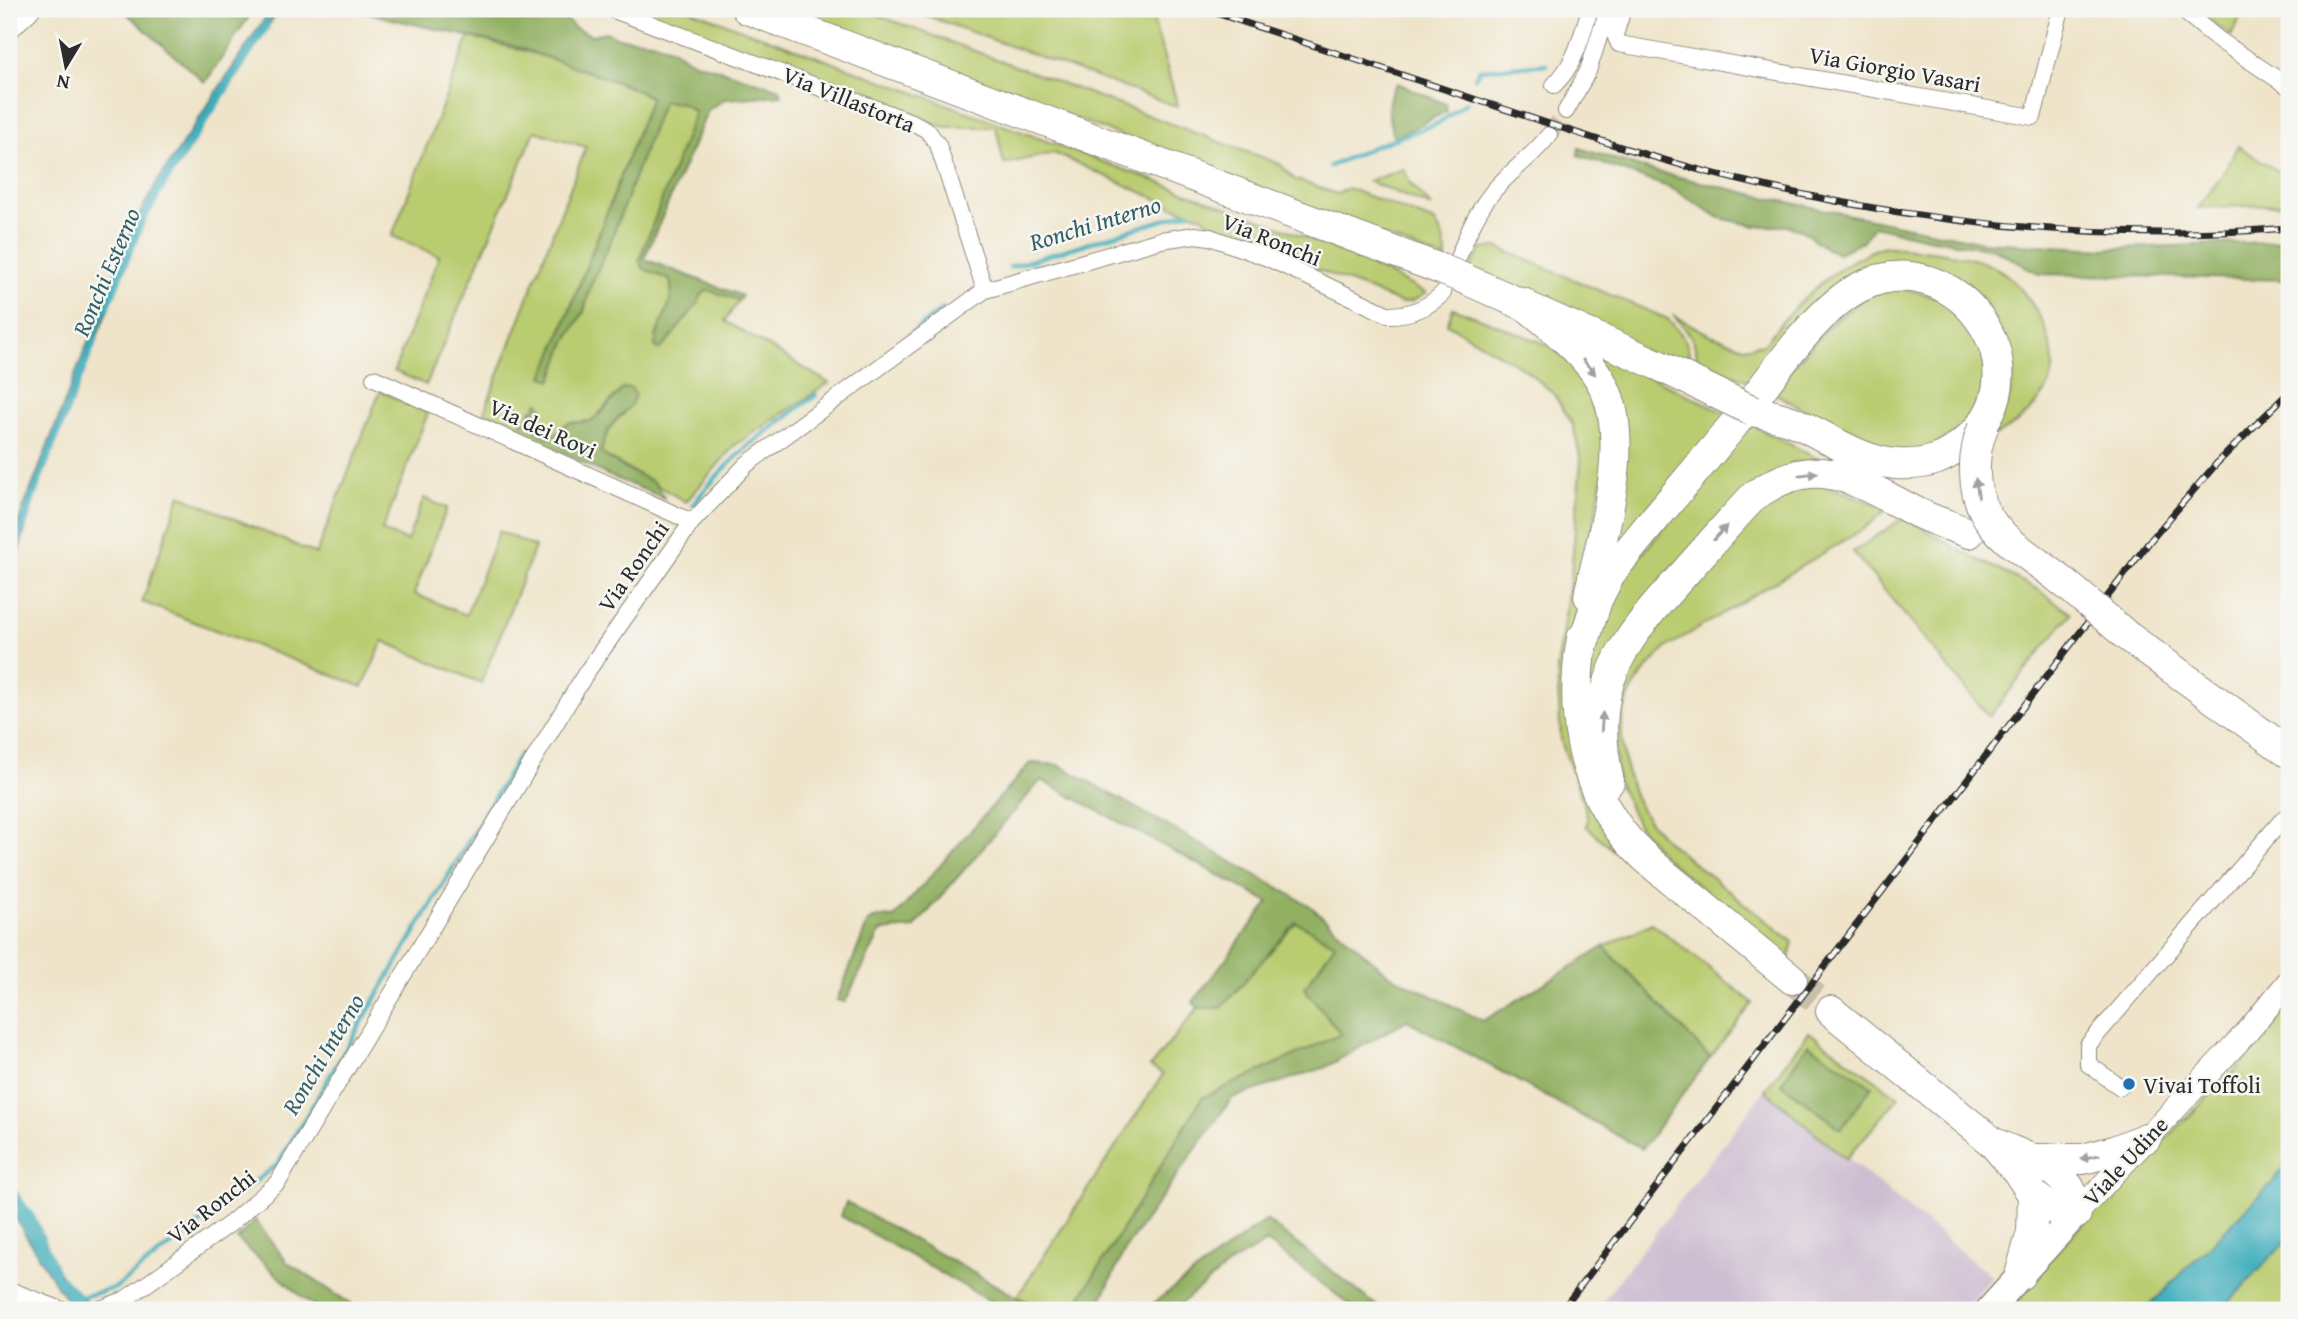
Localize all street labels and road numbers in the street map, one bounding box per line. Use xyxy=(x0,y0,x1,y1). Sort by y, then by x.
street label: Via Giorgio Vasari xyxy=(1807,38,1983,100)
street label: Via Villastorta xyxy=(778,57,920,141)
street label: Via Ronchi xyxy=(1217,204,1327,274)
street label: Via dei Rovi xyxy=(484,390,602,466)
street label: Via Ronchi xyxy=(589,514,677,618)
street label: Viale Udine xyxy=(2075,1109,2175,1213)
street label: Via Ronchi xyxy=(160,1161,262,1251)

